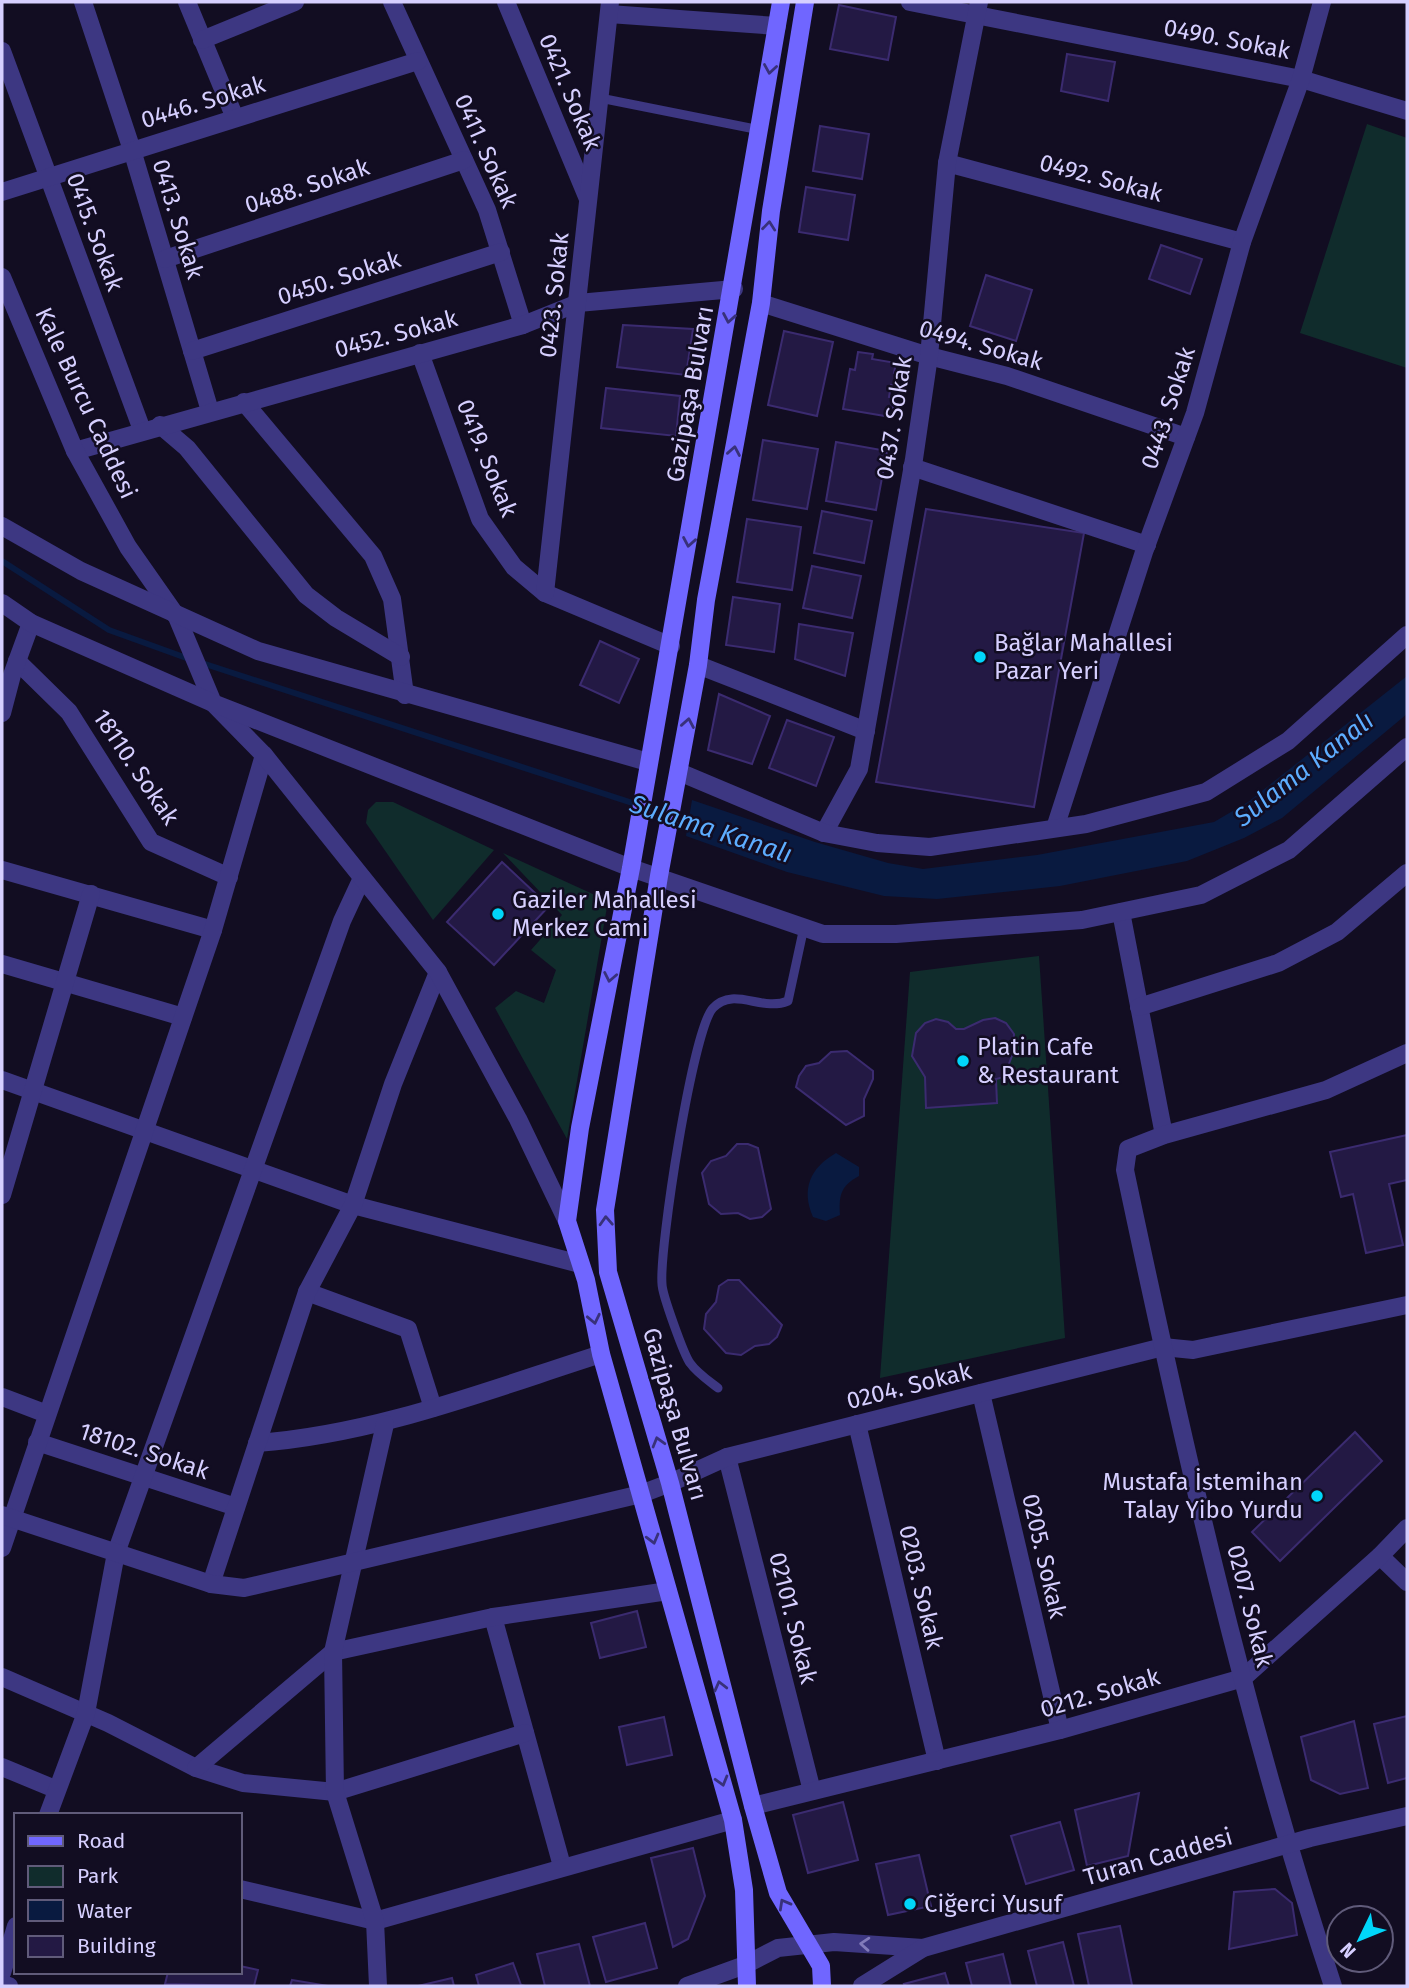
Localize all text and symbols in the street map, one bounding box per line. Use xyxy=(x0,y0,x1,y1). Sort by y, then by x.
street label: 0490. Sokak xyxy=(1161,13,1293,65)
street label: 0421. Sokak xyxy=(533,30,607,155)
one-way arrow xyxy=(763,63,778,75)
street label: 0446. Sokak xyxy=(138,70,269,134)
street label: 0411. Sokak xyxy=(448,90,524,213)
street label: 0492. Sokak xyxy=(1036,148,1166,208)
street label: 0488. Sokak xyxy=(241,153,373,219)
street label: 0413. Sokak xyxy=(147,156,210,283)
street label: 0415. Sokak xyxy=(61,169,130,296)
one-way arrow xyxy=(762,221,777,232)
street label: 0423. Sokak xyxy=(533,230,575,359)
street label: 0450. Sokak xyxy=(274,245,405,311)
street label: Kale Burcu Caddesi xyxy=(29,303,143,503)
street label: 0452. Sokak xyxy=(332,304,461,364)
street label: Gazipaşa Bulvarı xyxy=(661,304,719,484)
one-way arrow xyxy=(722,312,737,324)
street label: 0494. Sokak xyxy=(916,314,1047,376)
street label: 0443. Sokak xyxy=(1135,343,1201,473)
street label: 0437. Sokak xyxy=(870,354,918,482)
street label: 0419. Sokak xyxy=(451,395,524,522)
one-way arrow xyxy=(726,445,741,457)
one-way arrow xyxy=(682,536,697,548)
place label: Bağlar Mahallesi Pazar Yeri xyxy=(994,629,1173,685)
marker: Bağlar Mahallesi Pazar Yeri xyxy=(972,649,988,665)
street label: 18110. Sokak xyxy=(87,704,185,831)
water label: Sulama Kanalı xyxy=(1227,705,1380,834)
one-way arrow xyxy=(680,718,695,729)
water label: Sulama Kanalı xyxy=(625,788,796,870)
place label: Gaziler Mahallesi Merkez Cami xyxy=(512,886,697,942)
marker: Gaziler Mahallesi Merkez Cami xyxy=(490,906,506,922)
one-way arrow xyxy=(603,971,618,983)
place label: Platin Cafe & Restaurant xyxy=(977,1033,1119,1089)
marker: Platin Cafe & Restaurant xyxy=(955,1053,971,1069)
one-way arrow xyxy=(598,1216,613,1227)
one-way arrow xyxy=(585,1313,600,1325)
street label: Gazipaşa Bulvarı xyxy=(637,1324,713,1504)
street label: 0204. Sokak xyxy=(844,1357,975,1415)
street label: 18102. Sokak xyxy=(76,1417,213,1485)
one-way arrow xyxy=(652,1436,667,1448)
place label: Mustafa İstemihan Talay Yibo Yurdu xyxy=(1102,1468,1303,1524)
marker: Mustafa İstemihan Talay Yibo Yurdu xyxy=(1309,1488,1325,1504)
street label: 0205. Sokak xyxy=(1016,1491,1072,1622)
street label: 0203. Sokak xyxy=(893,1522,949,1653)
one-way arrow xyxy=(645,1533,660,1545)
street label: 0207. Sokak xyxy=(1221,1542,1279,1671)
street label: 02101. Sokak xyxy=(763,1549,823,1687)
street label: 0212. Sokak xyxy=(1037,1662,1164,1723)
one-way arrow xyxy=(714,1680,728,1692)
one-way arrow xyxy=(714,1775,728,1787)
legend xyxy=(14,1813,242,1974)
street label: Turan Caddesi xyxy=(1080,1822,1236,1892)
text: Road xyxy=(77,1828,125,1854)
text: Park xyxy=(77,1863,119,1889)
place label: Ciğerci Yusuf xyxy=(924,1890,1064,1918)
marker: Ciğerci Yusuf xyxy=(902,1896,918,1912)
text: Water xyxy=(77,1898,132,1924)
one-way arrow xyxy=(779,1898,792,1911)
north arrow xyxy=(1325,1904,1395,1974)
text: Building xyxy=(77,1933,156,1959)
one-way arrow xyxy=(859,1936,870,1951)
text: N xyxy=(1335,1938,1361,1963)

